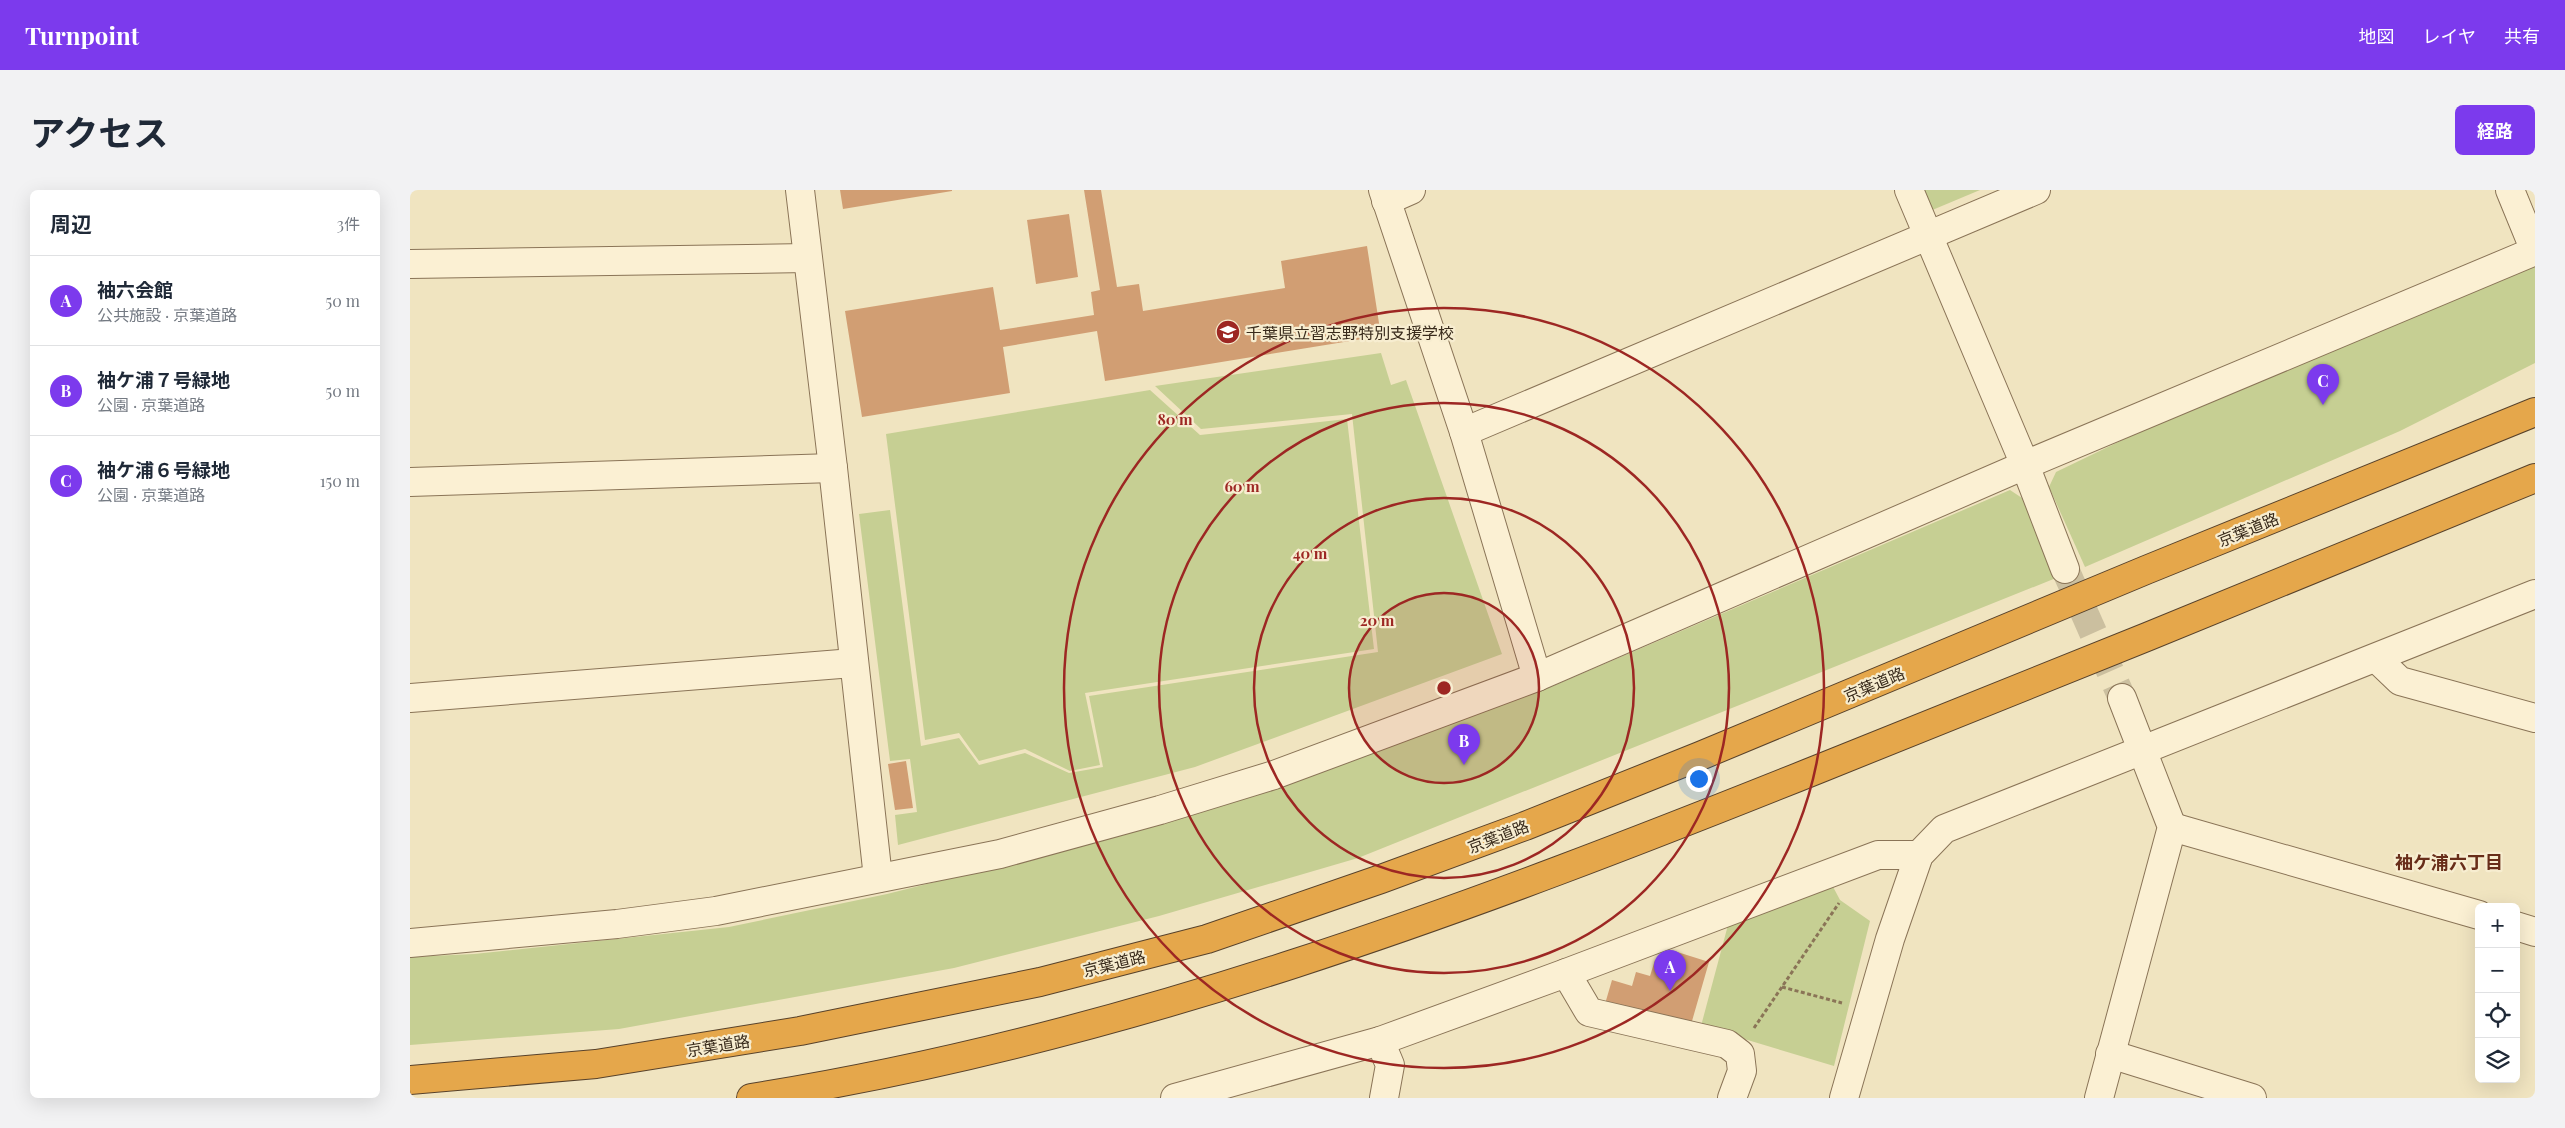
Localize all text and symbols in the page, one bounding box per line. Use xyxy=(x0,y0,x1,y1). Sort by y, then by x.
text: Turnpoint xyxy=(25,19,139,51)
text: 地図 xyxy=(2359,24,2395,48)
text: レイヤ xyxy=(2423,24,2476,48)
text: 共有 xyxy=(2504,24,2540,48)
button: 経路 xyxy=(2455,105,2535,155)
text: アクセス xyxy=(30,108,168,155)
text: 周辺 xyxy=(50,209,92,237)
text: 3件 xyxy=(337,213,360,234)
text: 袖六会館 xyxy=(97,276,173,302)
text: A xyxy=(61,290,71,311)
text: 50 m xyxy=(326,290,360,311)
text: 公共施設 · 京葉道路 xyxy=(97,304,237,325)
school or university icon: 千葉県立習志野特別支援学校 xyxy=(1215,319,1241,345)
place label: 千葉県立習志野特別支援学校 xyxy=(1246,322,1454,343)
pin: C xyxy=(2307,364,2339,405)
text: 袖ケ浦７号緑地 xyxy=(97,366,230,392)
text: B xyxy=(61,380,71,401)
text: 50 m xyxy=(326,380,360,401)
text: 公園 · 京葉道路 xyxy=(97,394,205,415)
text: 80 m xyxy=(1157,409,1193,429)
text: 袖ケ浦６号緑地 xyxy=(97,456,230,482)
text: C xyxy=(60,470,72,491)
text: 150 m xyxy=(320,470,360,491)
text: 60 m xyxy=(1224,476,1260,496)
text: 公園 · 京葉道路 xyxy=(97,484,205,505)
street label: 京葉道路 xyxy=(2214,507,2282,551)
text: 40 m xyxy=(1293,543,1328,563)
text: 20 m xyxy=(1360,610,1395,630)
street label: 京葉道路 xyxy=(1840,662,1908,706)
centre of rings xyxy=(1435,679,1453,697)
pin: B xyxy=(1448,724,1480,765)
your location xyxy=(1686,766,1712,792)
street label: 京葉道路 xyxy=(1464,815,1532,857)
district label: 袖ケ浦六丁目 xyxy=(2395,850,2503,874)
map controls xyxy=(2475,903,2520,1083)
button: + xyxy=(2475,903,2520,948)
street label: 京葉道路 xyxy=(1080,945,1148,981)
button: − xyxy=(2475,948,2520,993)
pin: A xyxy=(1654,950,1686,991)
button: locate xyxy=(2475,993,2520,1038)
street label: 京葉道路 xyxy=(685,1030,751,1060)
button: layers xyxy=(2475,1038,2520,1083)

